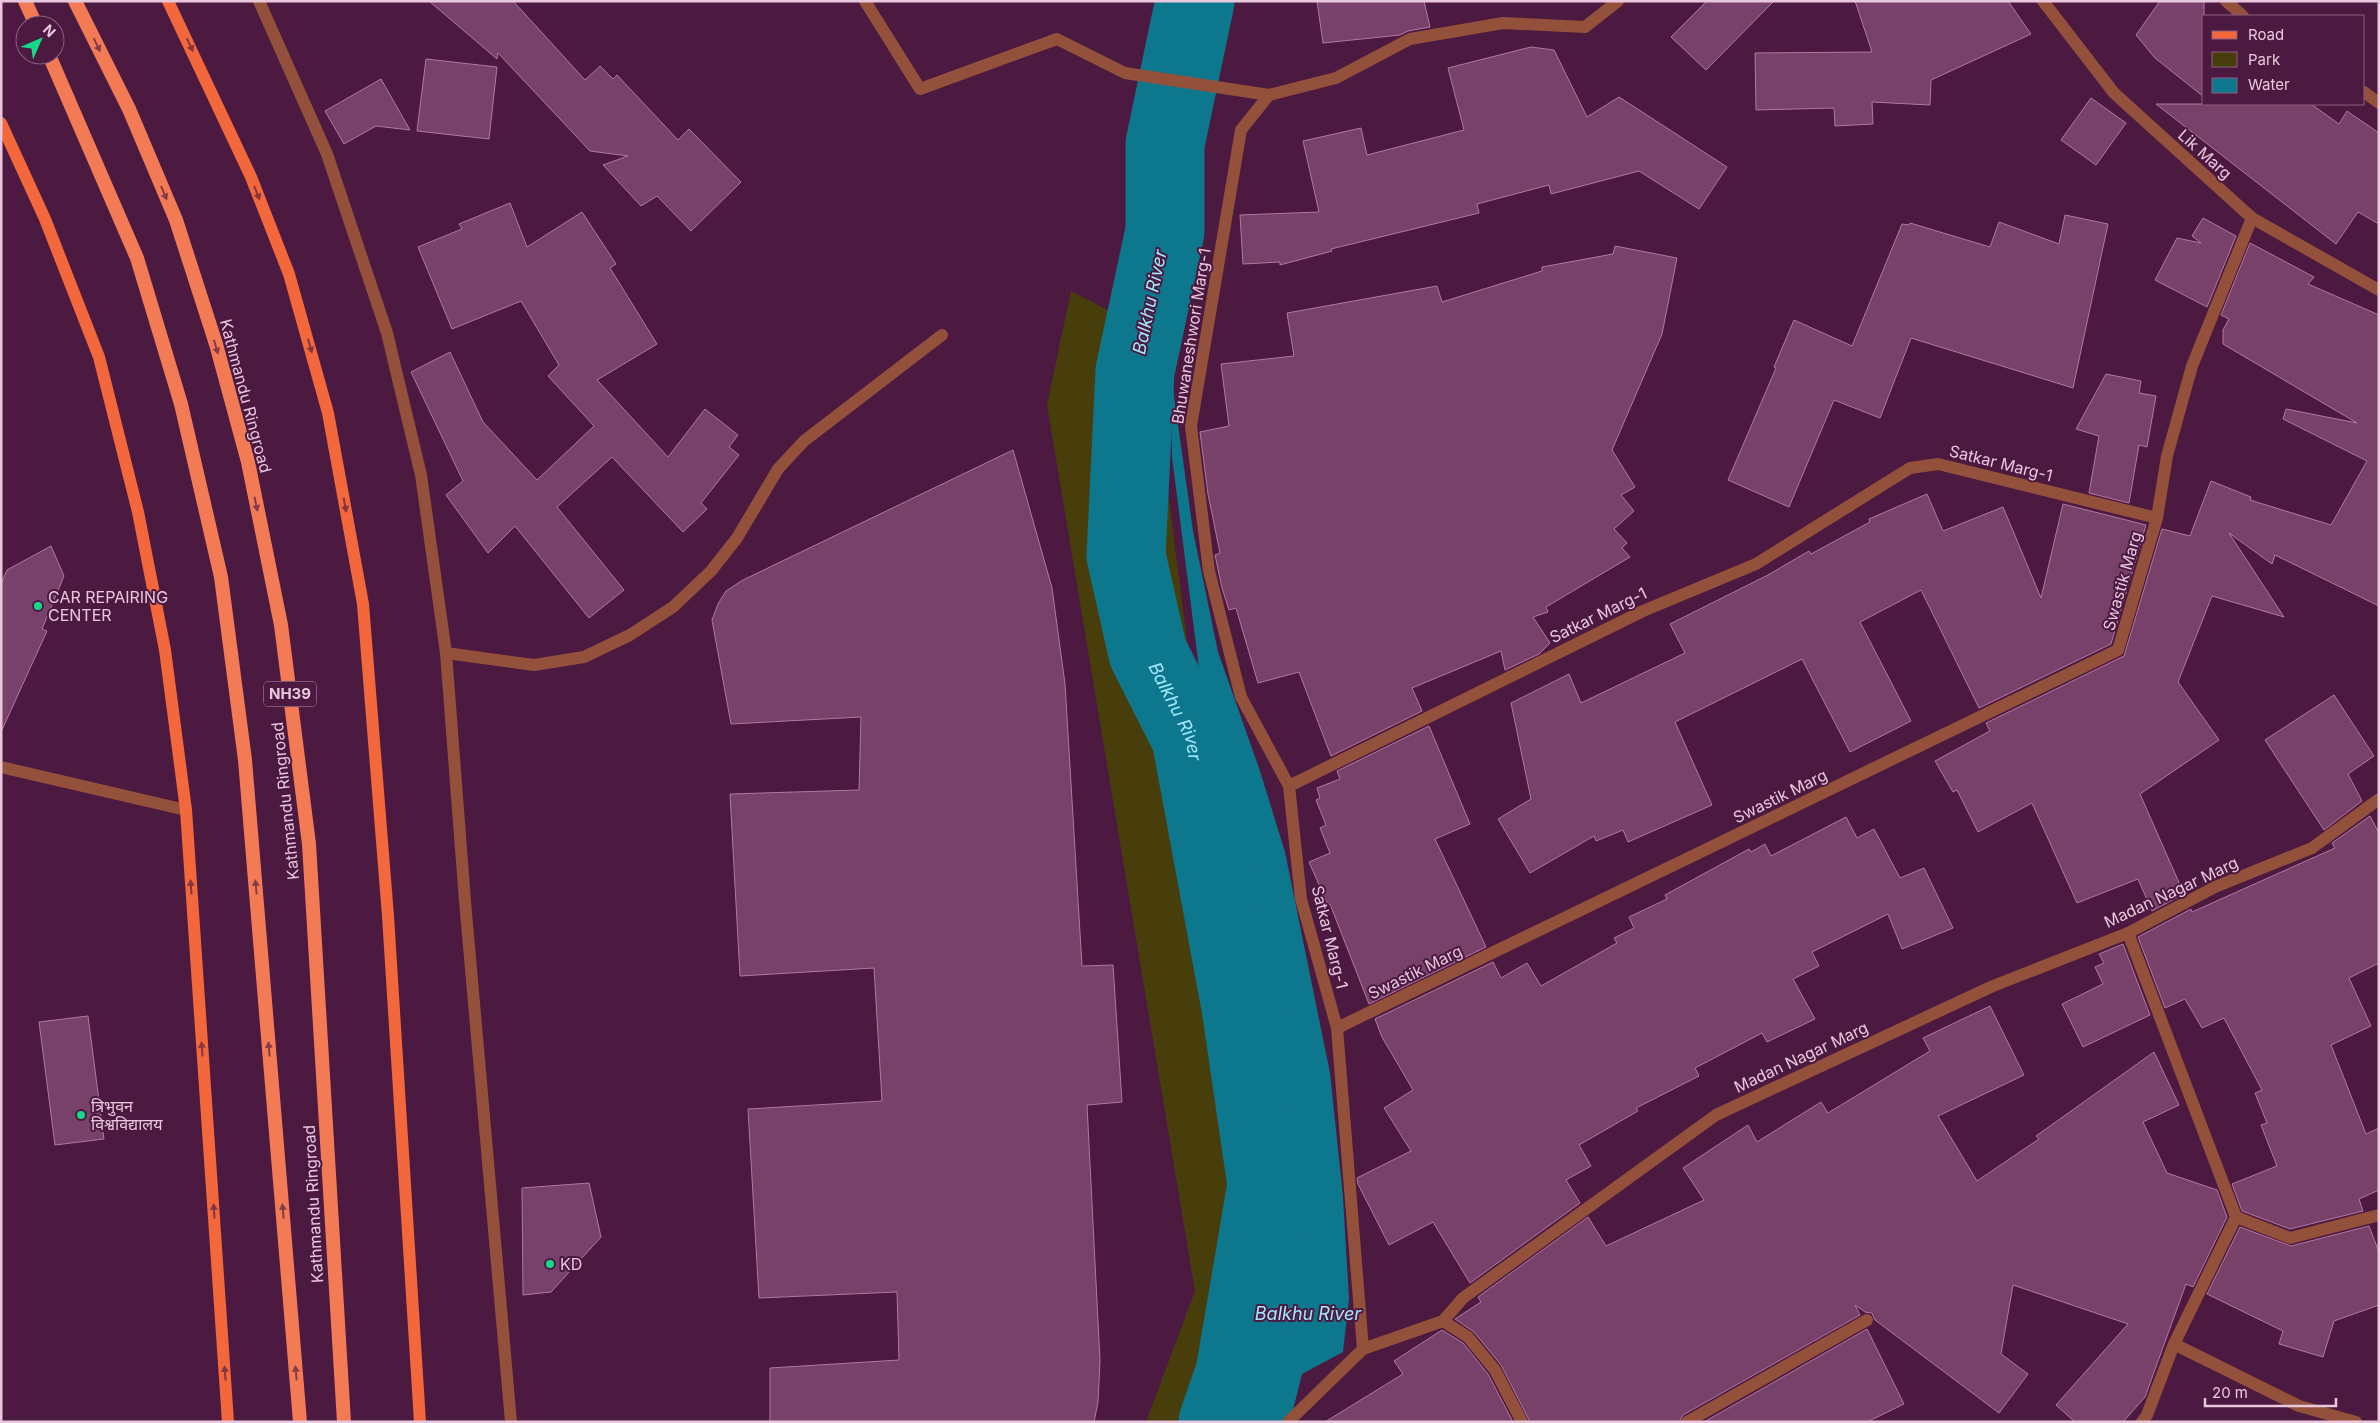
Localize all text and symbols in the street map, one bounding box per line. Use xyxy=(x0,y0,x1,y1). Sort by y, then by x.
north arrow xyxy=(15,15,65,65)
legend xyxy=(2202,15,2365,105)
text: N xyxy=(40,21,59,40)
text: Road xyxy=(2248,25,2284,44)
one-way arrow xyxy=(93,38,101,52)
one-way arrow xyxy=(187,38,195,52)
text: Park xyxy=(2248,50,2281,69)
text: Water xyxy=(2248,75,2290,94)
street label: Lik Marg xyxy=(2174,125,2236,183)
one-way arrow xyxy=(161,186,169,200)
one-way arrow xyxy=(253,186,261,201)
street label: Bhuwaneshwori Marg-1 xyxy=(1167,246,1215,426)
water label: Balkhu River xyxy=(1128,247,1171,356)
street label: Kathmandu Ringroad xyxy=(216,317,276,475)
one-way arrow xyxy=(213,339,221,354)
one-way arrow xyxy=(306,339,314,354)
street label: Satkar Marg-1 xyxy=(1947,441,2055,485)
one-way arrow xyxy=(253,496,261,512)
one-way arrow xyxy=(341,497,349,512)
street label: Swastik Marg xyxy=(2098,529,2146,633)
street label: Satkar Marg-1 xyxy=(1546,583,1650,647)
place label: CAR REPAIRING CENTER xyxy=(48,587,168,625)
marker: CAR REPAIRING CENTER xyxy=(32,600,44,612)
water label: Balkhu River xyxy=(1144,659,1206,764)
road number: NH39 xyxy=(264,682,316,706)
street label: Kathmandu Ringroad xyxy=(267,721,303,881)
street label: Swastik Marg xyxy=(1730,765,1830,827)
street label: Madan Nagar Marg xyxy=(2101,852,2241,932)
one-way arrow xyxy=(187,879,195,895)
one-way arrow xyxy=(252,879,260,895)
street label: Satkar Marg-1 xyxy=(1308,883,1352,991)
street label: Swastik Marg xyxy=(1365,941,1465,1003)
street label: Madan Nagar Marg xyxy=(1731,1017,1871,1097)
one-way arrow xyxy=(198,1041,206,1057)
one-way arrow xyxy=(265,1041,273,1057)
place label: त्रिभुवन विश्वविद्यालय xyxy=(91,1096,163,1134)
marker: त्रिभुवन विश्वविद्यालय xyxy=(75,1109,87,1121)
street label: Kathmandu Ringroad xyxy=(299,1124,327,1284)
one-way arrow xyxy=(209,1203,217,1219)
one-way arrow xyxy=(278,1203,286,1219)
place label: KD xyxy=(560,1254,582,1274)
marker: KD xyxy=(544,1258,556,1270)
water label: Balkhu River xyxy=(1255,1303,1362,1324)
one-way arrow xyxy=(221,1365,229,1381)
one-way arrow xyxy=(292,1365,300,1381)
scale bar xyxy=(2205,1376,2336,1408)
text: 20 m xyxy=(2212,1383,2248,1402)

